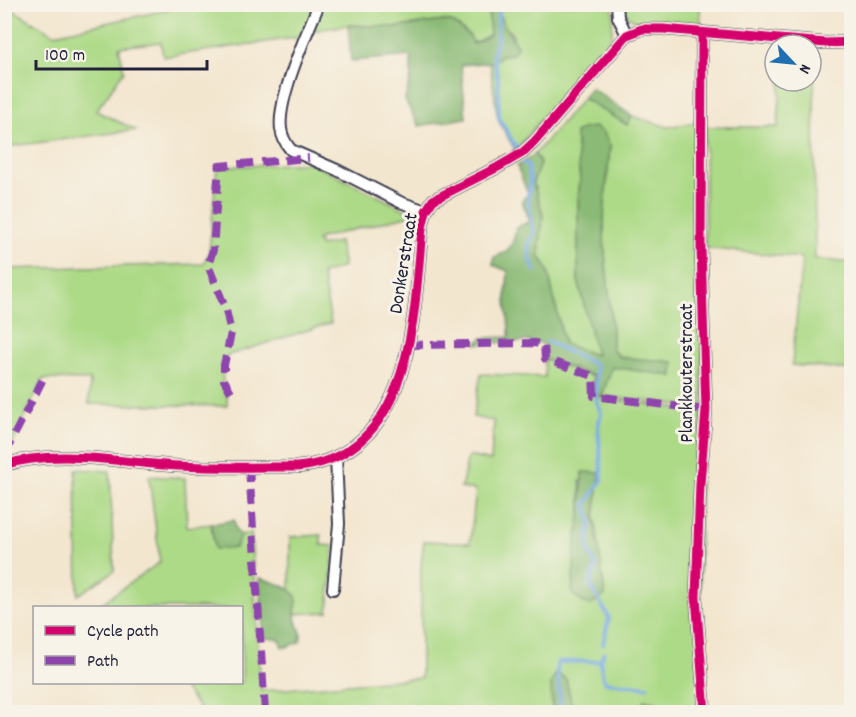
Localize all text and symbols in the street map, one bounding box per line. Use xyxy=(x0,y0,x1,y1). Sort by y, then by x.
scale bar xyxy=(36,33,207,71)
north arrow xyxy=(763,33,823,93)
text: 100 m xyxy=(45,44,85,69)
text: N xyxy=(792,60,816,77)
street label: Donkerstraat xyxy=(383,211,427,316)
street label: Plankkouterstraat xyxy=(674,303,702,443)
legend xyxy=(33,606,243,684)
text: Cycle path xyxy=(87,620,158,645)
text: Path xyxy=(87,650,119,675)

